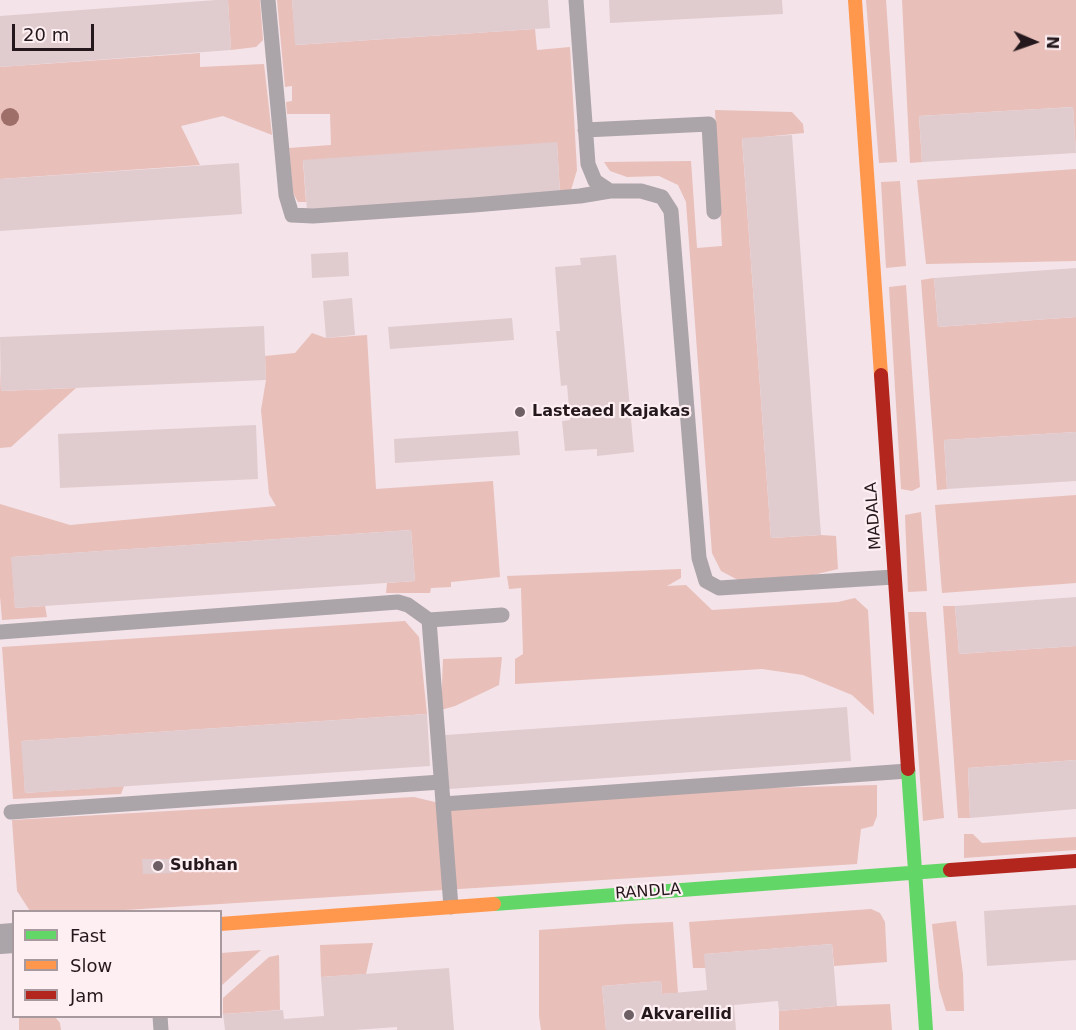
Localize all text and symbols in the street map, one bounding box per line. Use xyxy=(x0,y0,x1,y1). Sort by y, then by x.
scale bar xyxy=(15,12,98,50)
north arrow xyxy=(1004,12,1064,72)
text: 20 m xyxy=(23,24,69,45)
text: N xyxy=(1043,36,1062,50)
place label: Lasteaed Kajakas xyxy=(532,402,690,422)
marker: Lasteaed Kajakas xyxy=(513,405,527,419)
street label: MADALA xyxy=(862,481,886,551)
place label: Subhan xyxy=(170,856,238,876)
marker: Subhan xyxy=(151,859,165,873)
street label: RANDLA xyxy=(614,880,682,904)
legend xyxy=(12,910,222,1018)
text: Fast xyxy=(70,925,106,946)
text: Slow xyxy=(70,955,112,976)
text: Jam xyxy=(70,985,104,1006)
place label: Akvarellid xyxy=(641,1005,732,1025)
marker: Akvarellid xyxy=(622,1008,636,1022)

